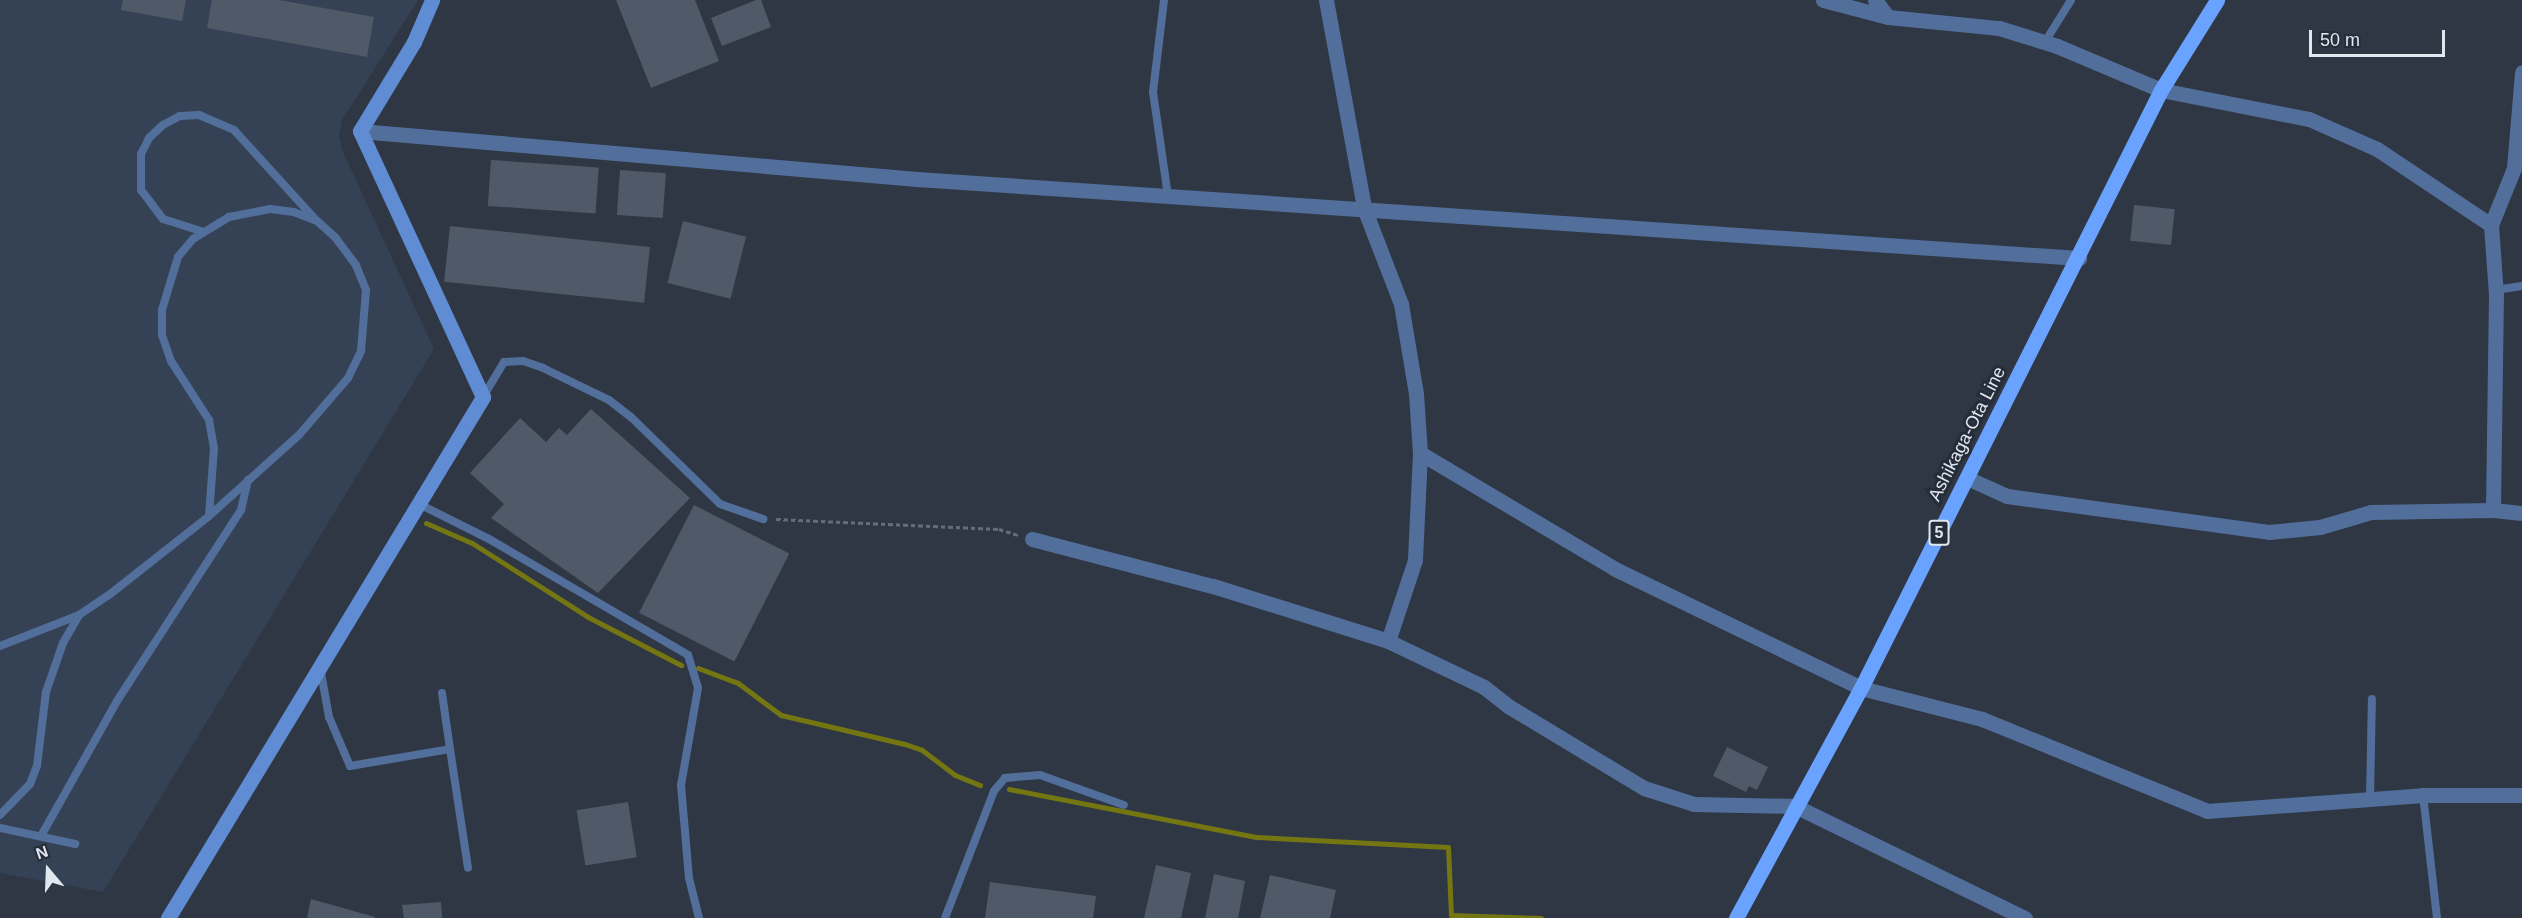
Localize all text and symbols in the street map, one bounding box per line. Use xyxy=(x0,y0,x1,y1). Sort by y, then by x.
scale bar xyxy=(2312,18,2448,56)
text: 50 m xyxy=(2320,30,2360,50)
street label: Ashikaga-Ota Line xyxy=(1924,363,2010,505)
road number: 5 xyxy=(1928,520,1950,546)
north arrow xyxy=(18,840,78,900)
text: N xyxy=(34,843,50,862)

